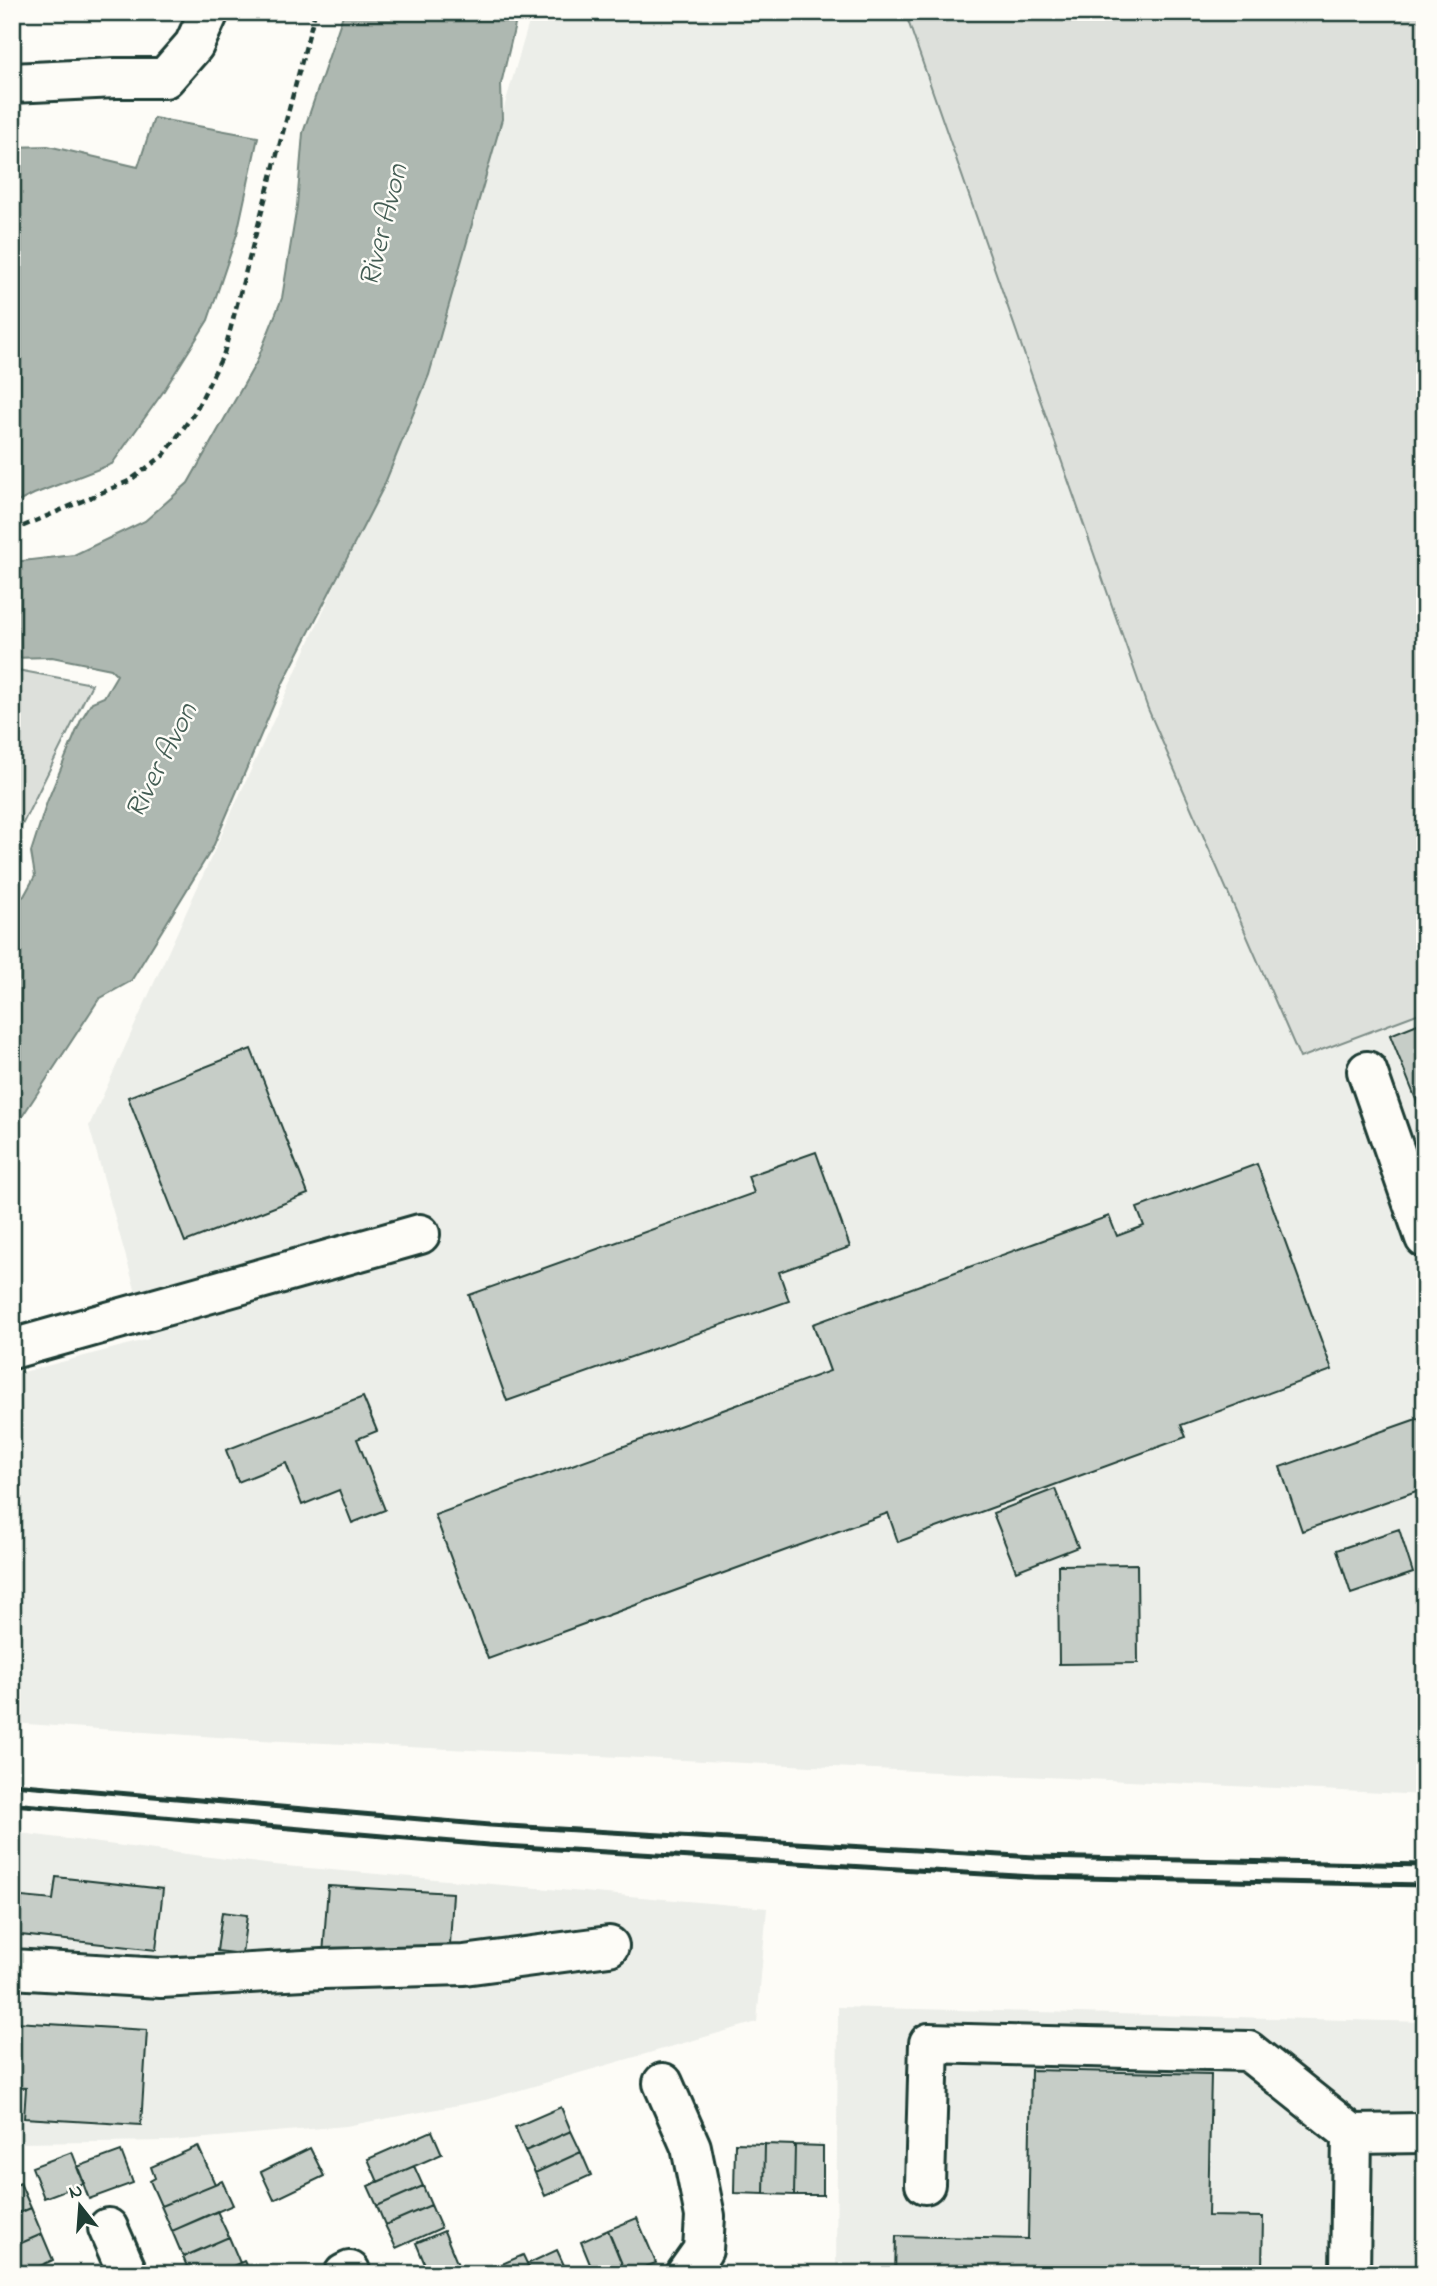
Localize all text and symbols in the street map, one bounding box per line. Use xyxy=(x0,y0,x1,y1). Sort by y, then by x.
water label: River Avon xyxy=(348,159,422,292)
water label: River Avon xyxy=(115,695,211,827)
north arrow xyxy=(46,2170,116,2240)
text: N xyxy=(66,2177,86,2207)

